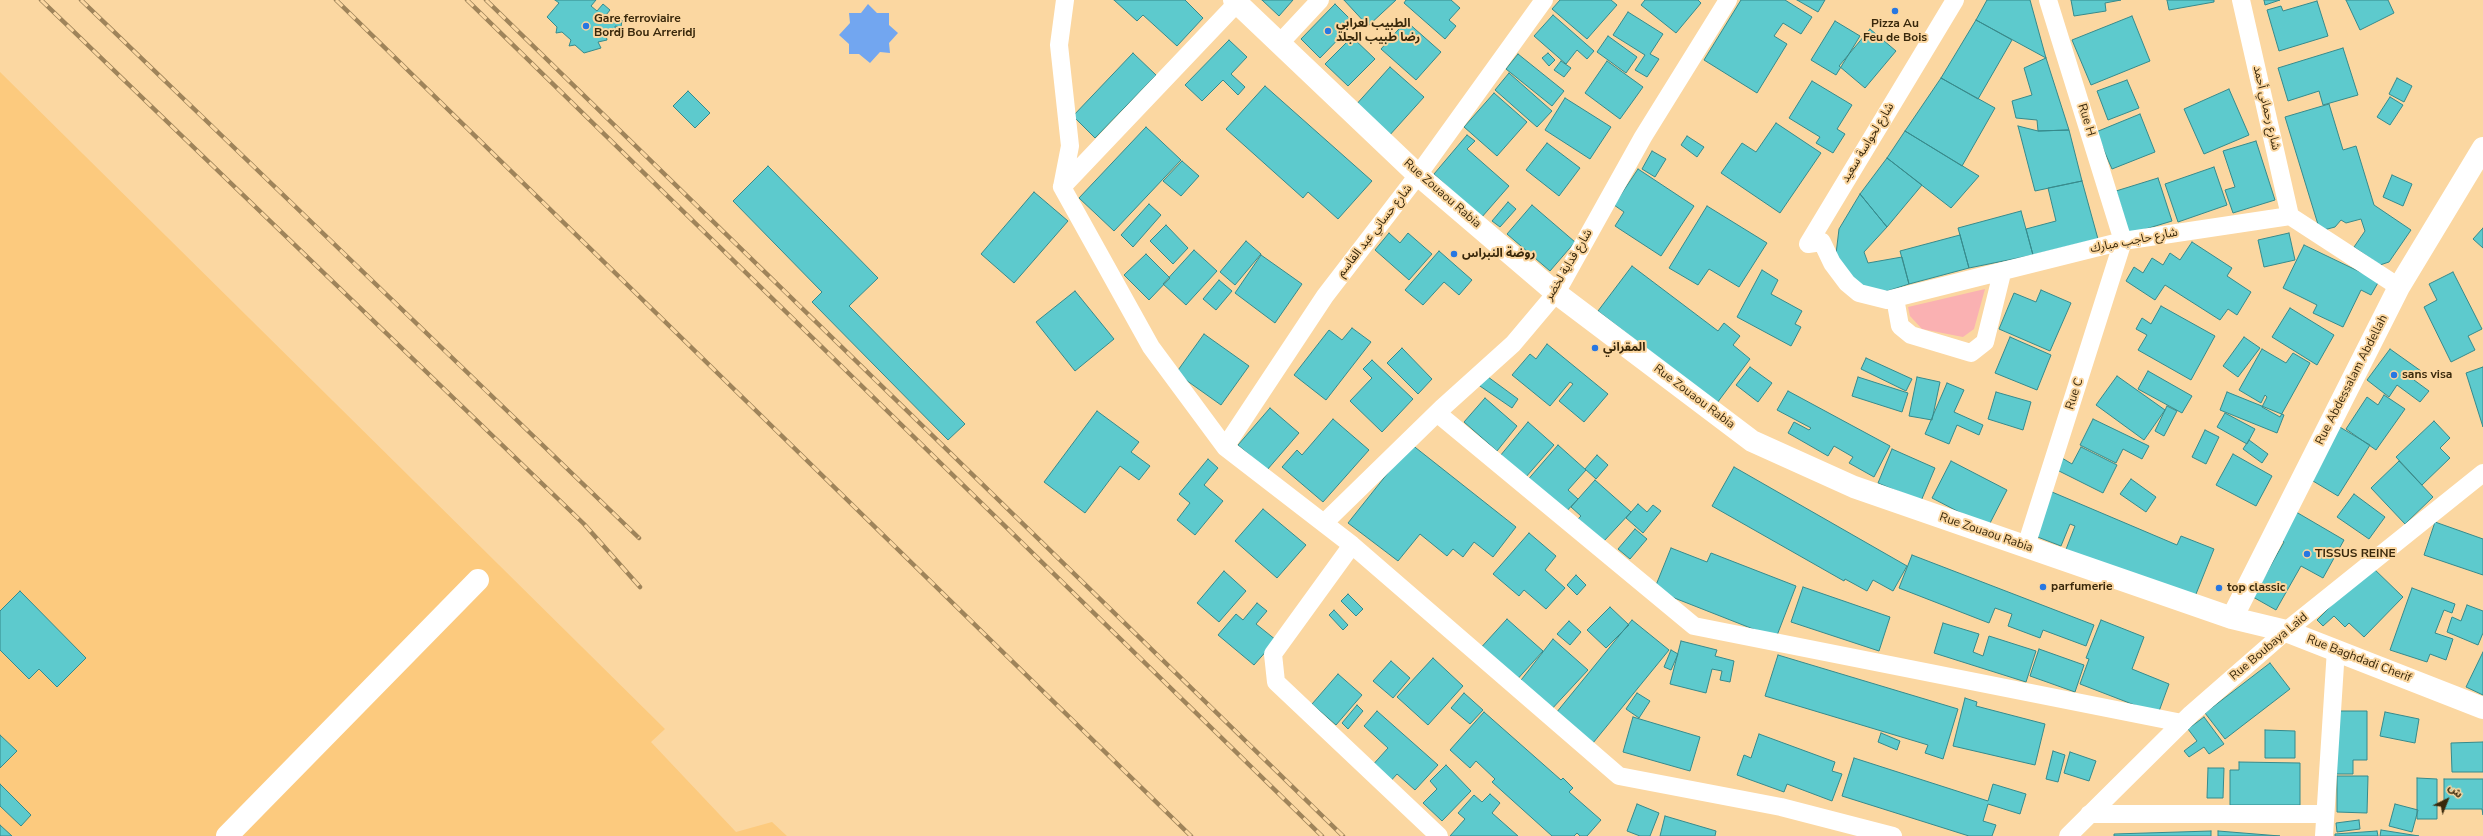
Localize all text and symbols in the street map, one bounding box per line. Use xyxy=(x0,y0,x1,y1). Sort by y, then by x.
marker: Pizza Au Feu de Bois xyxy=(1890,6,1900,16)
place label: Gare ferroviaire Bordj Bou Arreridj xyxy=(594,12,695,40)
place label: الطبيب لعرابي رضا طبيب الجلد xyxy=(1336,17,1420,45)
place label: Pizza Au Feu de Bois xyxy=(1863,17,1927,45)
marker: Gare ferroviaire Bordj Bou Arreridj xyxy=(581,21,591,31)
marker: الطبيب لعرابي رضا طبيب الجلد xyxy=(1323,26,1333,36)
street label: شارع رحماني أحمد xyxy=(2249,64,2283,152)
street label: شارع لحواسة سعيد xyxy=(1838,100,1898,186)
street label: Rue H xyxy=(2074,102,2098,138)
street label: Rue Zouaou Rabia xyxy=(1400,156,1484,232)
street label: شارع حساني عبد القاسم xyxy=(1334,182,1416,280)
street label: شارع حاجب مبارك xyxy=(2089,225,2179,257)
street label: شارع قداية لخضر xyxy=(1542,227,1596,303)
place label: روضة النبراس xyxy=(1462,247,1535,261)
marker: روضة النبراس xyxy=(1449,249,1459,259)
street label: Rue Abdessalam Abdellah xyxy=(2313,313,2391,447)
place label: المقراني xyxy=(1603,341,1645,355)
marker: المقراني xyxy=(1590,343,1600,353)
street label: Rue Zouaou Rabia xyxy=(1651,362,1737,432)
place label: sans visa xyxy=(2402,368,2452,382)
marker: sans visa xyxy=(2389,370,2399,380)
street label: Rue C xyxy=(2063,376,2087,412)
street label: Rue Zouaou Rabia xyxy=(1937,510,2035,556)
place label: TISSUS REINE xyxy=(2315,547,2396,561)
marker: TISSUS REINE xyxy=(2302,549,2312,559)
place label: parfumerie xyxy=(2051,580,2112,594)
place label: top classic xyxy=(2227,581,2285,595)
marker: parfumerie xyxy=(2038,582,2048,592)
marker: top classic xyxy=(2214,583,2224,593)
street label: Rue Boubaya Laid xyxy=(2227,610,2311,684)
street label: Rue Baghdadi Cherif xyxy=(2305,632,2413,686)
north arrow xyxy=(2427,780,2467,820)
text: ش xyxy=(2445,780,2466,801)

